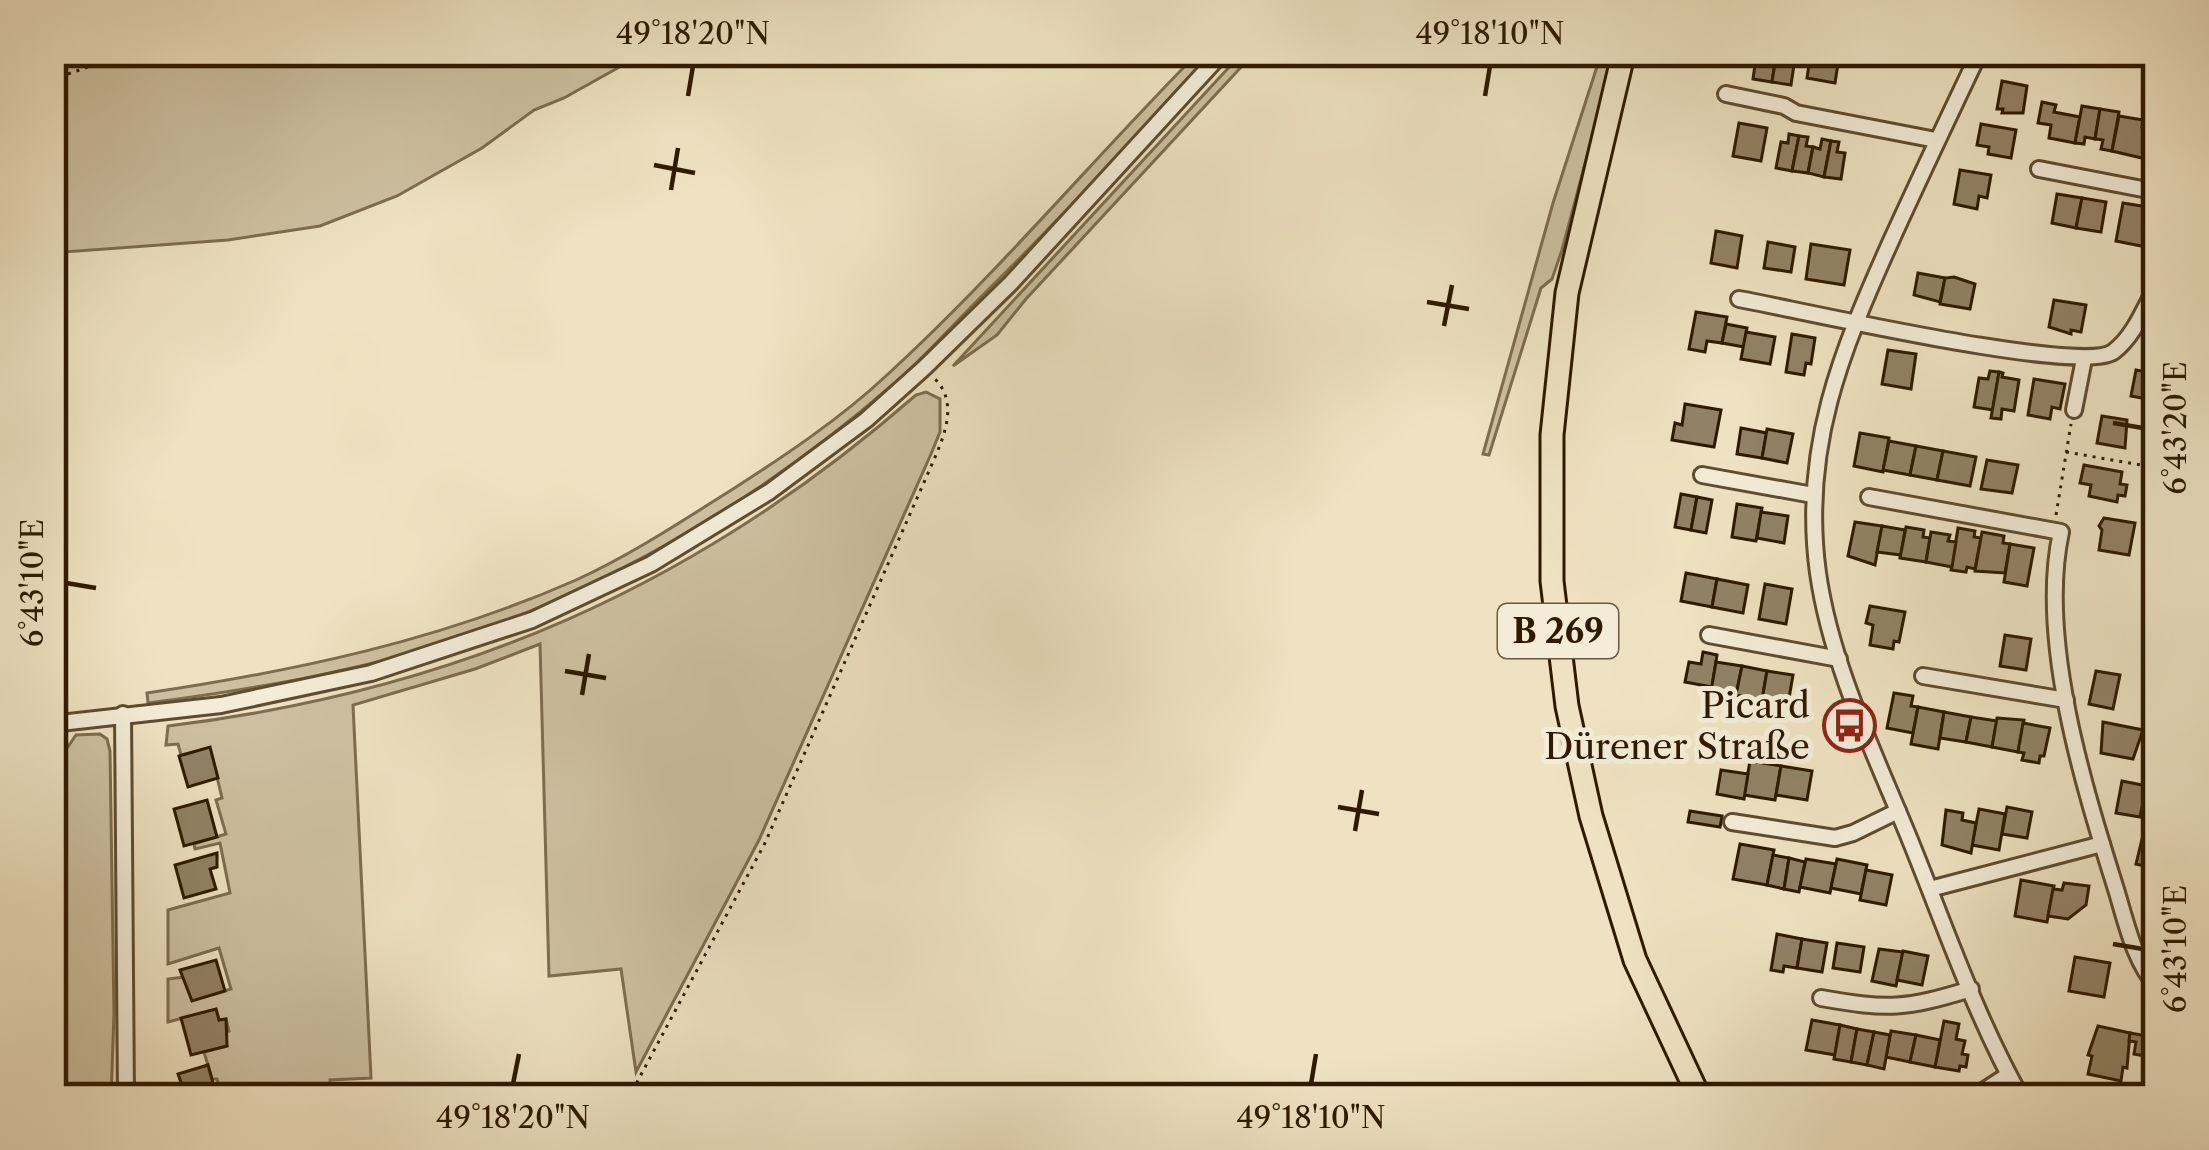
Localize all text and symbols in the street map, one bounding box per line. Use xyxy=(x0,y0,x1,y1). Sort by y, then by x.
text: 49°18'20"N xyxy=(616,15,770,52)
text: 49°18'10"N xyxy=(1415,15,1565,52)
text: 6°43'20"E xyxy=(2157,361,2194,495)
text: 6°43'10"E xyxy=(14,519,51,647)
road number: B 269 xyxy=(1498,604,1618,658)
place label: Picard Dürener Straße xyxy=(1544,683,1810,768)
bus stop icon: Picard Dürener Straße xyxy=(1821,698,1877,754)
text: 6°43'10"E xyxy=(2157,885,2194,1013)
text: 49°18'20"N xyxy=(436,1099,590,1136)
text: 49°18'10"N xyxy=(1236,1099,1386,1136)

